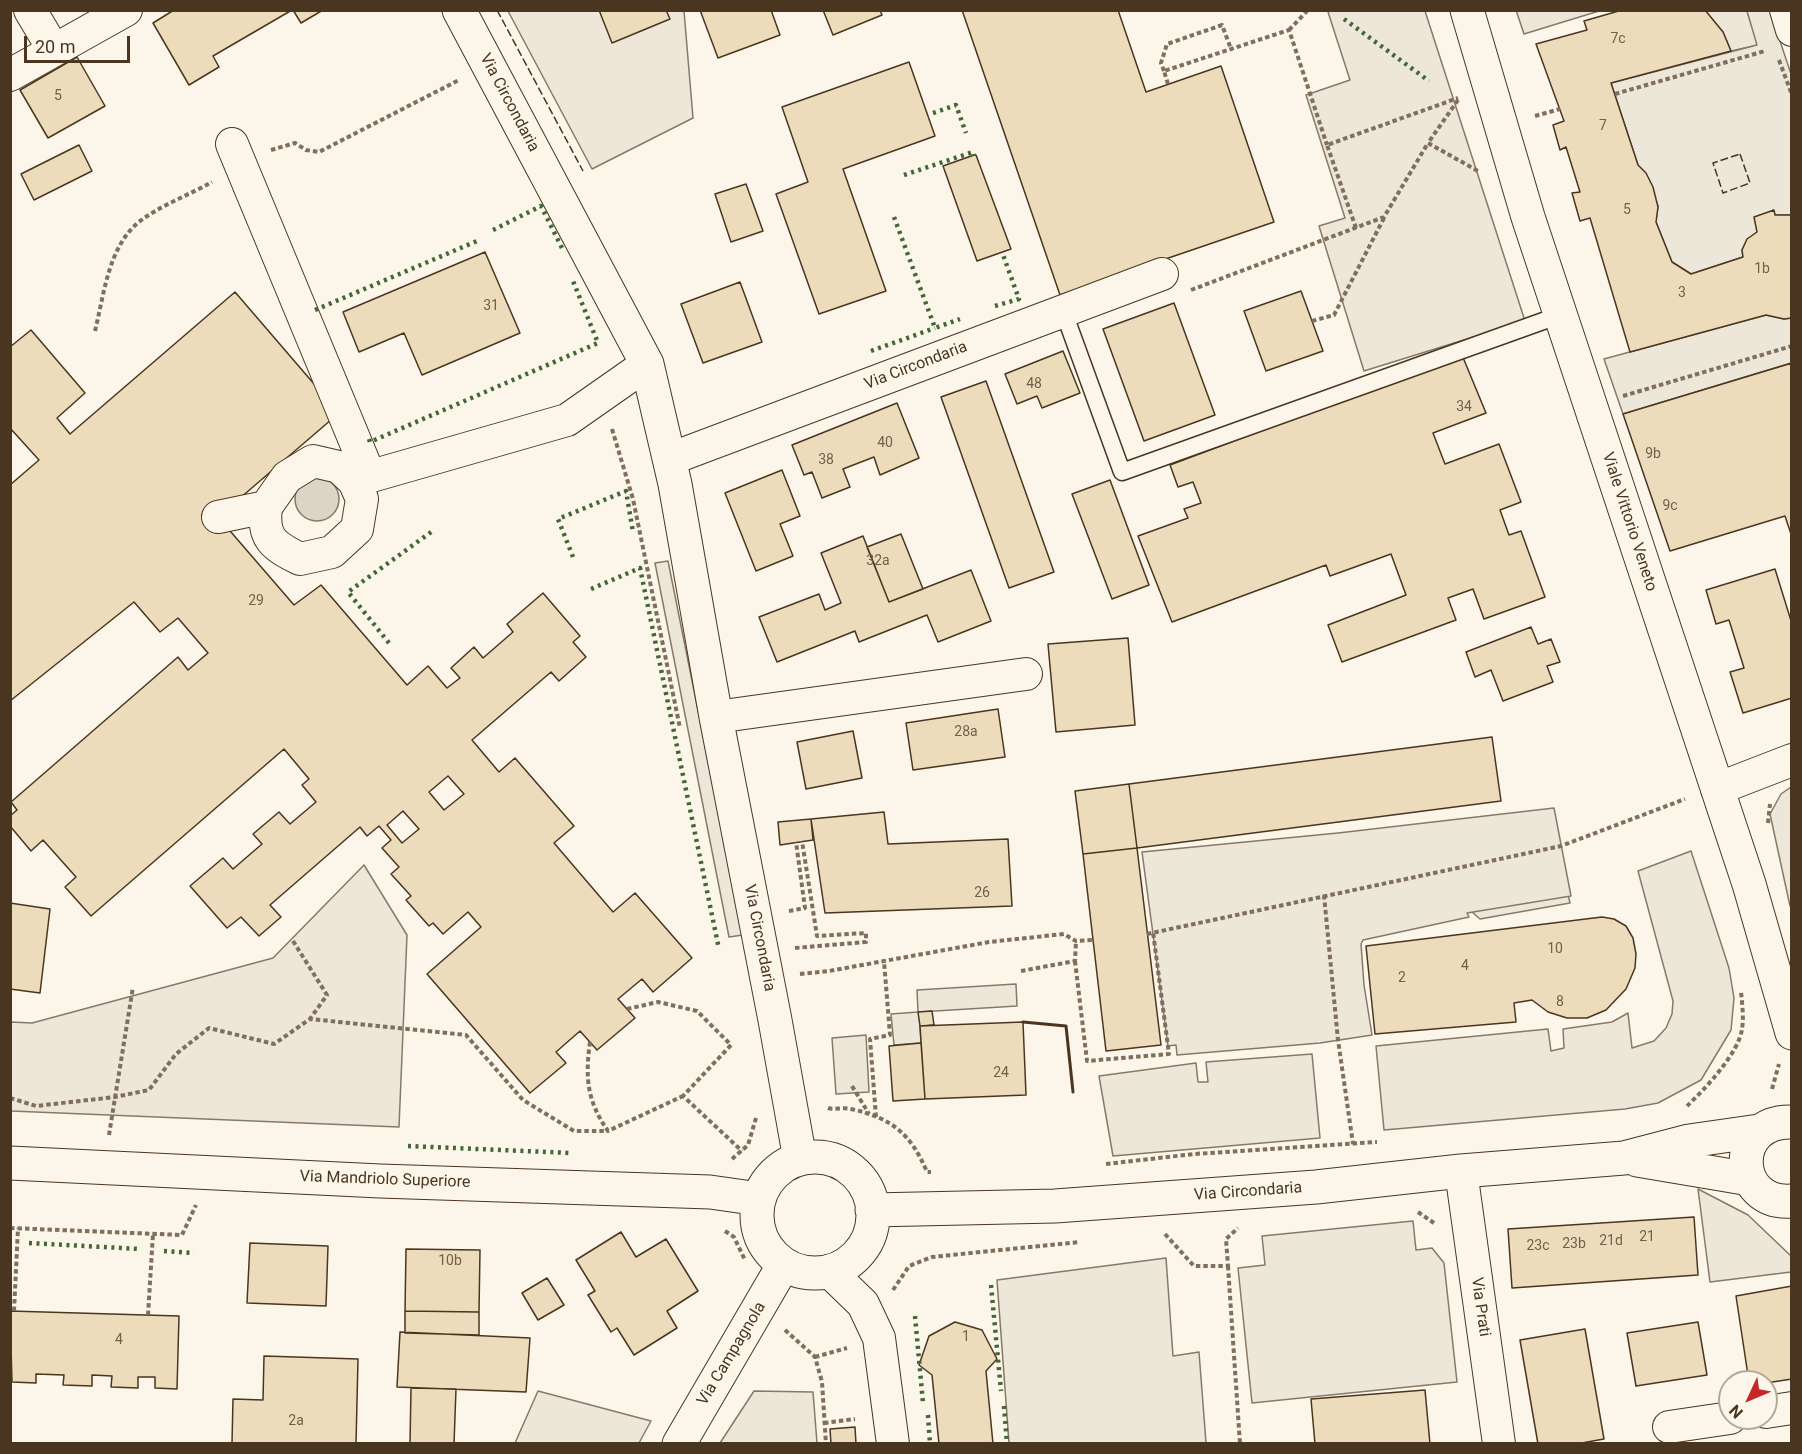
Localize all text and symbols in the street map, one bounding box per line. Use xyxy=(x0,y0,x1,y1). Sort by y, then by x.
scale bar xyxy=(27,24,134,62)
house number: 7c xyxy=(1610,31,1626,47)
text: 20 m xyxy=(35,36,75,57)
street label: Via Circondaria xyxy=(475,51,543,155)
house number: 5 xyxy=(54,88,62,104)
house number: 7 xyxy=(1599,118,1607,134)
house number: 5 xyxy=(1623,202,1631,218)
house number: 1b xyxy=(1754,261,1770,277)
house number: 3 xyxy=(1678,285,1686,301)
house number: 31 xyxy=(483,298,499,314)
street label: Via Circondaria xyxy=(862,338,970,394)
house number: 48 xyxy=(1026,376,1042,392)
house number: 34 xyxy=(1456,399,1472,415)
house number: 40 xyxy=(877,435,893,451)
house number: 9b xyxy=(1645,446,1661,462)
street label: Viale Vittorio Veneto xyxy=(1597,450,1661,594)
house number: 38 xyxy=(818,452,834,468)
house number: 9c xyxy=(1662,498,1678,514)
house number: 32a xyxy=(866,553,890,569)
house number: 29 xyxy=(248,593,264,609)
house number: 28a xyxy=(954,724,978,740)
street label: Via Circondaria xyxy=(739,883,779,993)
house number: 26 xyxy=(974,885,990,901)
house number: 10 xyxy=(1547,941,1563,957)
house number: 4 xyxy=(1461,958,1469,974)
house number: 2 xyxy=(1398,970,1406,986)
house number: 8 xyxy=(1556,994,1564,1010)
house number: 24 xyxy=(993,1065,1009,1081)
street label: Via Mandriolo Superiore xyxy=(299,1167,471,1193)
street label: Via Circondaria xyxy=(1193,1179,1303,1205)
house number: 21 xyxy=(1639,1229,1655,1245)
house number: 21d xyxy=(1599,1233,1623,1249)
house number: 23b xyxy=(1562,1236,1586,1252)
house number: 23c xyxy=(1526,1238,1550,1254)
house number: 10b xyxy=(438,1253,462,1269)
street label: Via Prati xyxy=(1466,1276,1494,1338)
street label: Via Campagnola xyxy=(694,1299,770,1409)
house number: 1 xyxy=(962,1329,970,1345)
house number: 4 xyxy=(115,1332,123,1348)
north arrow xyxy=(1718,1370,1778,1430)
text: N xyxy=(1725,1401,1747,1422)
house number: 2a xyxy=(288,1413,304,1429)

